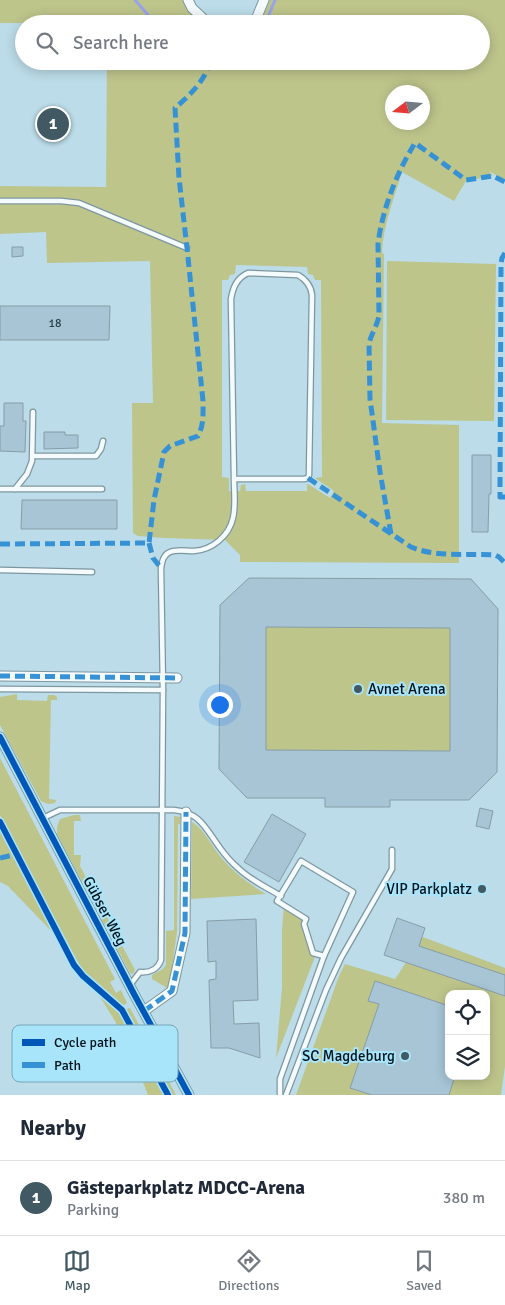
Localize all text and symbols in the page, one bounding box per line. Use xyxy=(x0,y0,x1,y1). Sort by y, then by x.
search box xyxy=(15,15,490,70)
icon: search xyxy=(33,29,61,57)
text: Search here xyxy=(73,31,169,55)
north arrow xyxy=(385,85,430,130)
pin: 1 xyxy=(37,105,69,143)
house number: 18 xyxy=(49,316,61,331)
place label: Avnet Arena xyxy=(368,680,446,698)
marker: Avnet Arena xyxy=(352,683,364,695)
your location xyxy=(207,692,233,718)
street label: Gübser Weg xyxy=(79,873,131,949)
place label: VIP Parkplatz xyxy=(386,880,472,898)
marker: VIP Parkplatz xyxy=(476,883,488,895)
map controls xyxy=(445,990,490,1080)
button: locate xyxy=(445,990,490,1035)
legend xyxy=(12,1025,178,1082)
text: Cycle path xyxy=(54,1034,116,1051)
button: layers xyxy=(445,1035,490,1080)
place label: SC Magdeburg xyxy=(302,1047,395,1065)
marker: SC Magdeburg xyxy=(399,1050,411,1062)
text: Path xyxy=(54,1057,81,1074)
text: Nearby xyxy=(20,1115,86,1141)
text: Gästeparkplatz MDCC-Arena xyxy=(67,1176,305,1200)
text: 1 xyxy=(32,1188,40,1208)
text: 380 m xyxy=(443,1188,485,1208)
text: Parking xyxy=(67,1200,119,1220)
tab: Map xyxy=(63,1247,91,1294)
tab: Directions xyxy=(218,1247,279,1294)
tab: Saved xyxy=(406,1247,442,1294)

